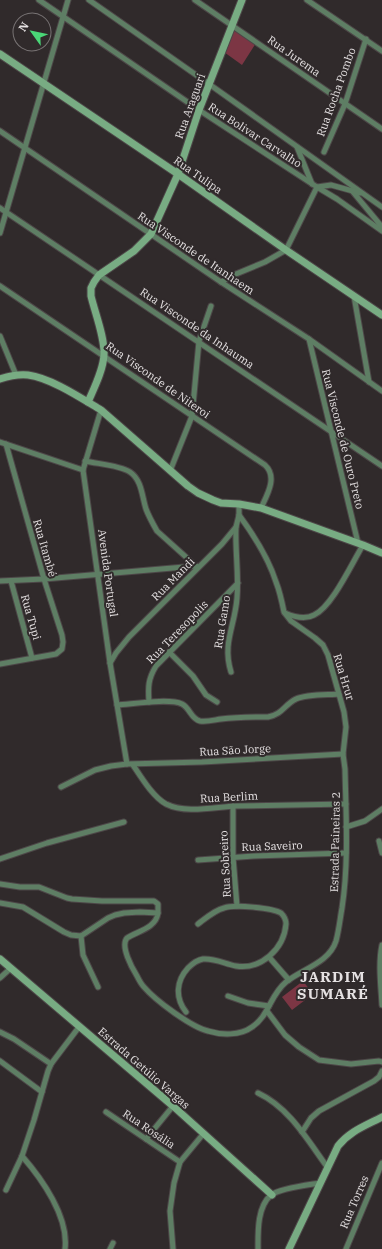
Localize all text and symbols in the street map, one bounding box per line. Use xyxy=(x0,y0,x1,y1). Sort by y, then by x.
north arrow xyxy=(12,12,52,52)
text: N xyxy=(15,19,32,34)
street label: Rua Jurema xyxy=(265,33,323,79)
street label: Rua Rocha Pombo xyxy=(313,46,359,138)
street label: Rua Araguari xyxy=(172,71,208,140)
street label: Rua Bolivar Carvalho xyxy=(206,100,304,170)
street label: Rua Tulipa xyxy=(171,153,225,197)
street label: Rua Visconde de Itanhaem xyxy=(135,209,257,298)
street label: Rua Visconde da Inhauma xyxy=(137,285,257,371)
street label: Rua Visconde de Niteroi xyxy=(103,339,213,422)
street label: Rua Visconde de Ouro Preto xyxy=(319,368,367,510)
street label: Rua Itambé xyxy=(30,517,60,579)
street label: Avenida Portugal xyxy=(95,528,121,618)
street label: Rua Mandi xyxy=(148,554,198,604)
street label: Rua Tupi xyxy=(18,593,44,642)
street label: Rua Gamo xyxy=(211,595,233,649)
street label: Rua Teresopolis xyxy=(143,597,211,667)
street label: Rua Hrur xyxy=(330,652,358,702)
street label: Rua São Jorge xyxy=(199,741,271,759)
street label: Rua Berlim xyxy=(200,788,259,806)
street label: Estrada Paineiras 2 xyxy=(327,792,343,892)
street label: Rua Sobreiro xyxy=(216,830,234,898)
street label: Rua Saveiro xyxy=(241,838,303,854)
district label: JARDIM SUMARÉ xyxy=(297,967,369,1003)
street label: Estrada Getúlio Vargas xyxy=(95,1024,193,1112)
street label: Rua Rosália xyxy=(120,1106,178,1152)
street label: Rua Torres xyxy=(336,1173,372,1231)

